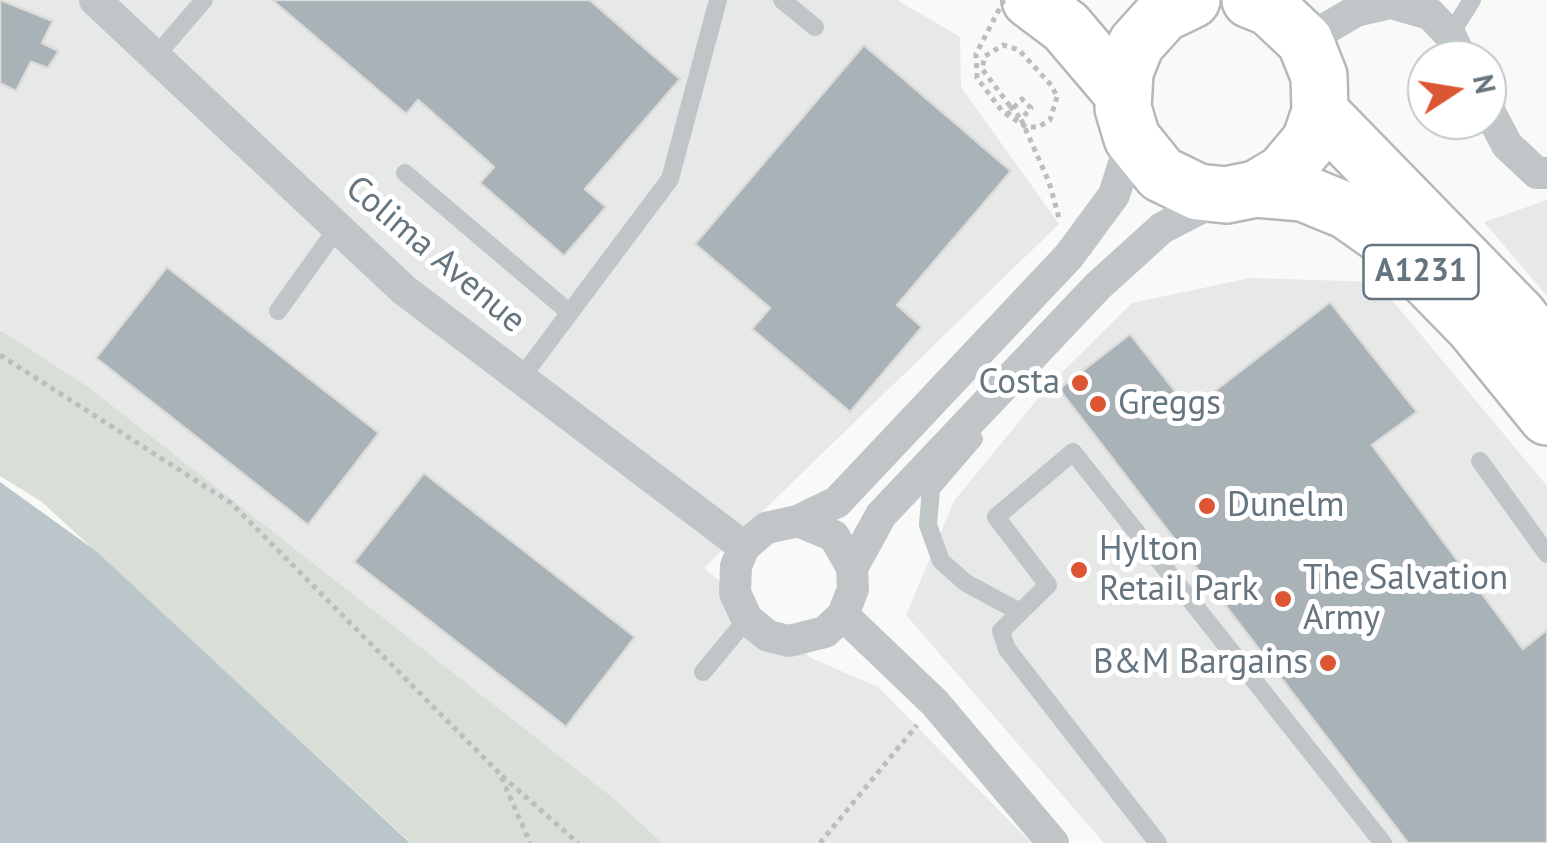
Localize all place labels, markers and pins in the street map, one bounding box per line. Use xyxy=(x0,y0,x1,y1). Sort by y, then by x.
place label: Costa xyxy=(979,362,1060,404)
marker: Costa xyxy=(1069,372,1091,394)
place label: Greggs xyxy=(1118,383,1221,425)
marker: Greggs xyxy=(1087,393,1109,415)
place label: Dunelm xyxy=(1227,485,1344,527)
marker: Dunelm xyxy=(1196,495,1218,517)
place label: Hylton Retail Park xyxy=(1099,529,1258,611)
place label: The Salvation Army xyxy=(1303,558,1508,640)
marker: Hylton Retail Park xyxy=(1068,559,1090,581)
marker: The Salvation Army xyxy=(1272,588,1294,610)
place label: B&M Bargains xyxy=(1093,642,1308,684)
marker: B&M Bargains xyxy=(1317,652,1339,674)

